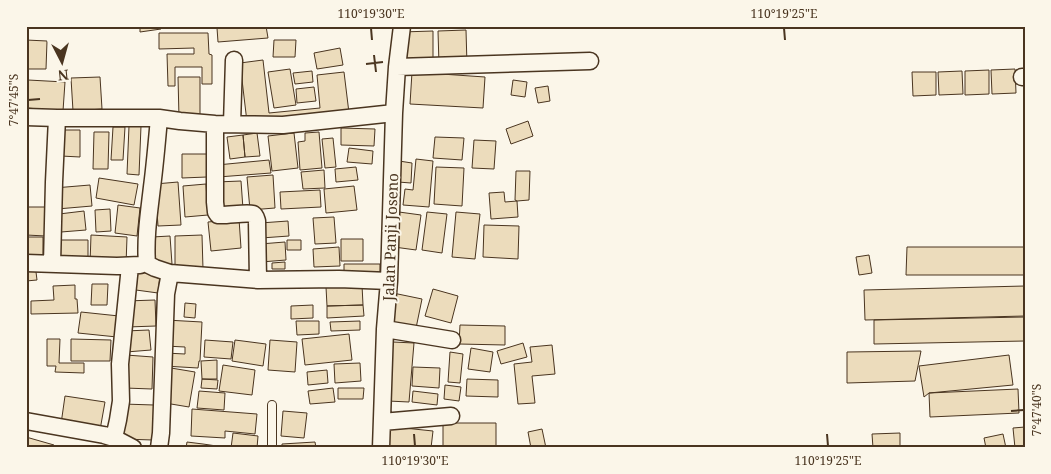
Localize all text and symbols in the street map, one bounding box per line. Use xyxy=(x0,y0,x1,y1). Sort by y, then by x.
text: 110°19'30"E xyxy=(338,5,404,22)
text: 110°19'25"E xyxy=(751,5,817,22)
north arrow xyxy=(38,38,88,88)
text: N xyxy=(57,65,70,85)
text: 7°47'45"S xyxy=(5,74,22,126)
street label: Jalan Panji Joseno xyxy=(378,173,402,302)
text: 7°47'40"S xyxy=(1028,384,1045,436)
text: 110°19'30"E xyxy=(382,452,448,469)
text: 110°19'25"E xyxy=(795,452,861,469)

